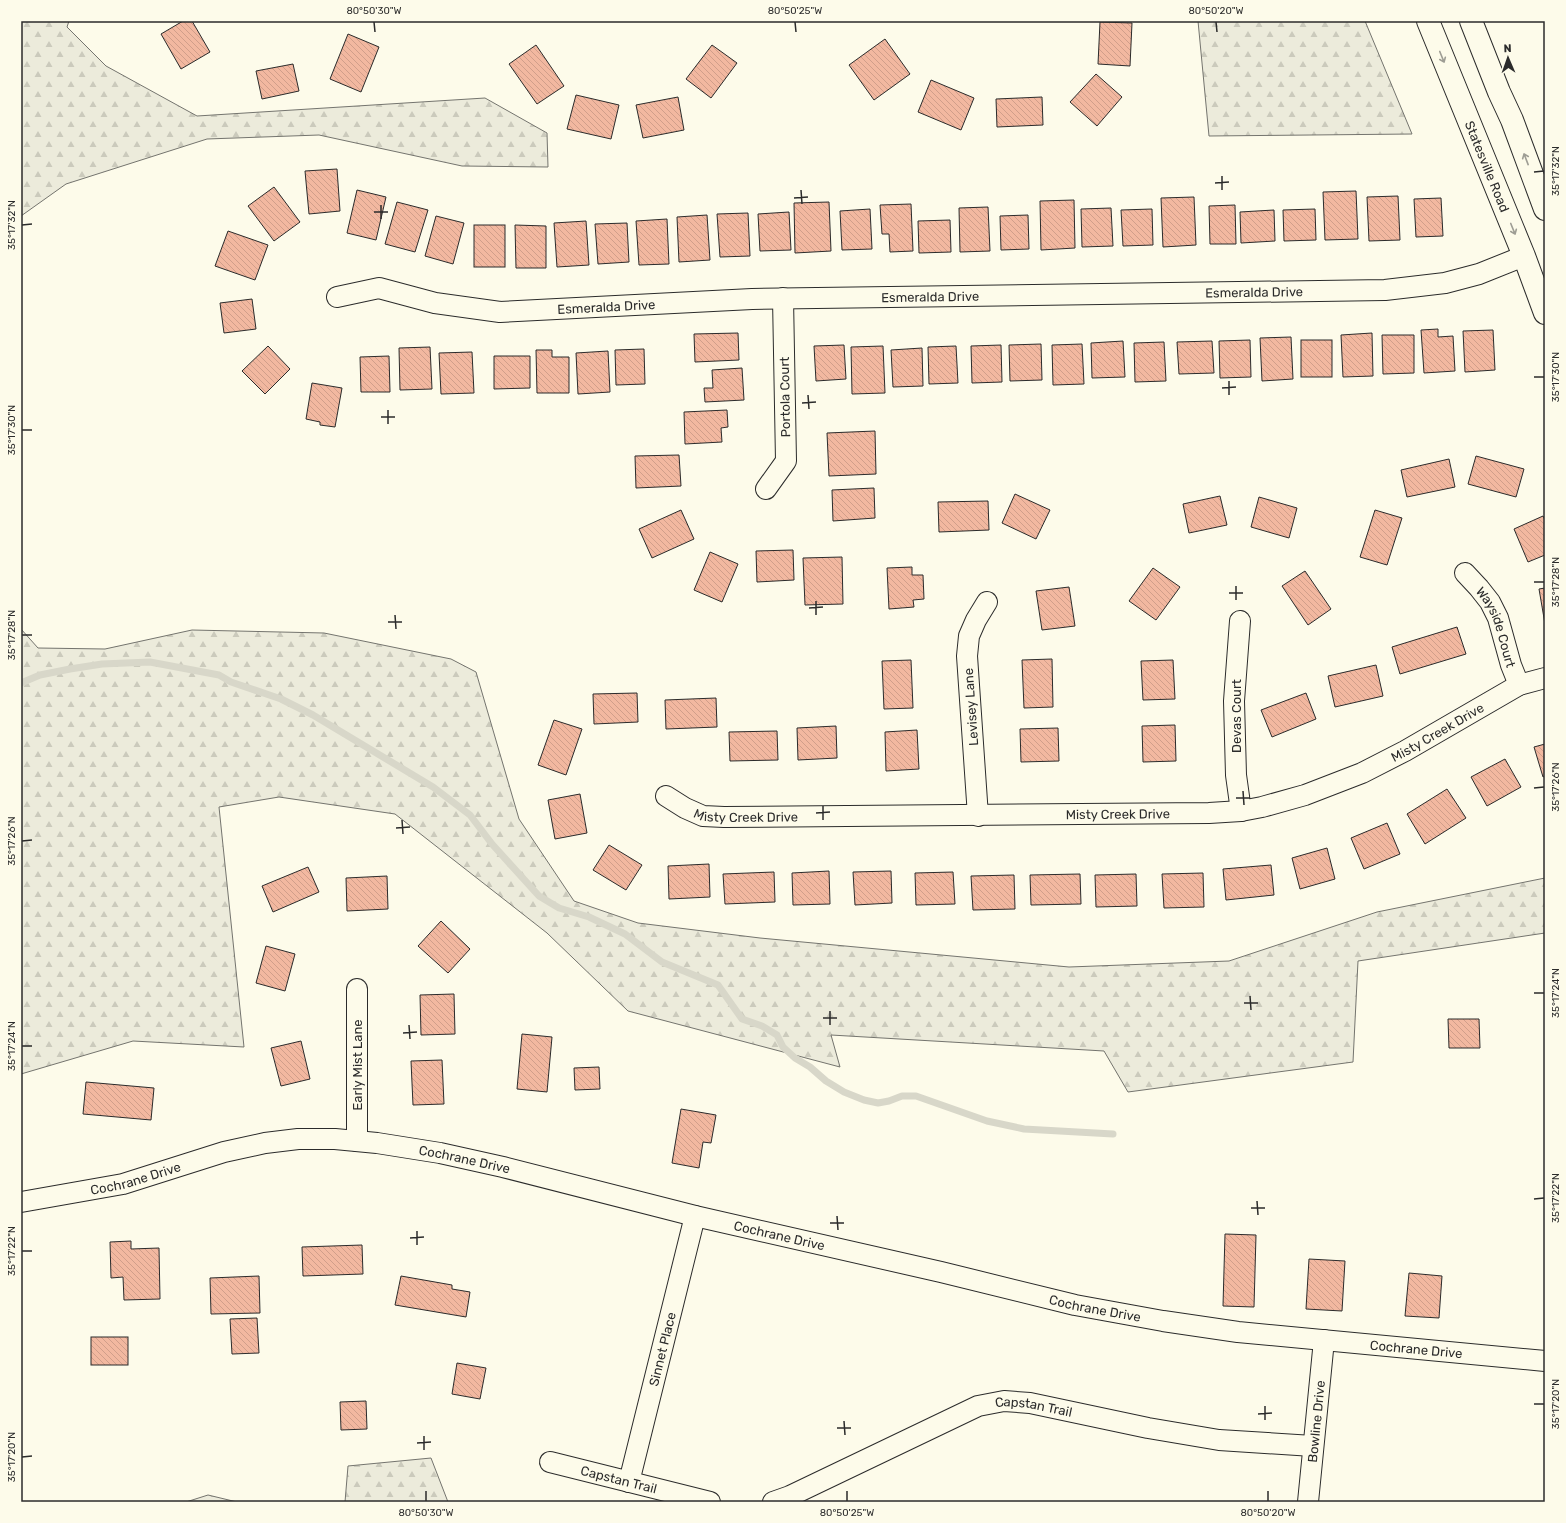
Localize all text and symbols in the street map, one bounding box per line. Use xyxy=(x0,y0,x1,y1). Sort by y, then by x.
text: 80°50'30"W xyxy=(346,5,402,17)
text: 80°50'25"W xyxy=(768,5,822,17)
text: 80°50'20"W xyxy=(1188,5,1244,17)
north arrow xyxy=(1488,38,1528,78)
text: N xyxy=(1503,42,1512,55)
one-way arrow xyxy=(1439,51,1447,63)
street label: Statesville Road xyxy=(1462,119,1513,214)
text: 35°17'32"N xyxy=(1550,146,1562,196)
one-way arrow xyxy=(1522,153,1530,165)
text: 35°17'32"N xyxy=(6,200,18,250)
one-way arrow xyxy=(1509,223,1517,235)
street label: Esmeralda Drive xyxy=(1205,284,1303,300)
street label: Esmeralda Drive xyxy=(881,288,979,305)
street label: Esmeralda Drive xyxy=(557,297,656,317)
text: 35°17'30"N xyxy=(1550,352,1562,402)
street label: Portola Court xyxy=(777,357,793,437)
text: 35°17'30"N xyxy=(6,405,18,455)
text: 35°17'28"N xyxy=(1550,557,1562,607)
street label: Wayside Court xyxy=(1473,584,1519,669)
text: 35°17'28"N xyxy=(6,610,18,660)
street label: Levisey Lane xyxy=(961,668,981,746)
street label: Devas Court xyxy=(1229,679,1244,753)
street label: Misty Creek Drive xyxy=(1388,700,1486,764)
text: 35°17'26"N xyxy=(1550,762,1562,812)
street label: Misty Creek Drive xyxy=(691,805,798,825)
street label: Misty Creek Drive xyxy=(1066,806,1170,822)
text: 35°17'26"N xyxy=(6,816,18,866)
text: 35°17'24"N xyxy=(1550,968,1562,1018)
street label: Early Mist Lane xyxy=(350,1019,365,1111)
text: 35°17'24"N xyxy=(6,1021,18,1071)
street label: Cochrane Drive xyxy=(418,1142,512,1176)
street label: Cochrane Drive xyxy=(89,1159,182,1197)
text: 35°17'22"N xyxy=(1550,1173,1562,1223)
street label: Cochrane Drive xyxy=(732,1218,826,1253)
text: 35°17'22"N xyxy=(6,1226,18,1276)
street label: Cochrane Drive xyxy=(1048,1291,1142,1324)
street label: Sinnet Place xyxy=(646,1310,678,1388)
street label: Cochrane Drive xyxy=(1369,1337,1463,1361)
text: 35°17'20"N xyxy=(1550,1379,1562,1429)
street label: Bowline Drive xyxy=(1304,1380,1327,1463)
street label: Capstan Trail xyxy=(994,1393,1074,1419)
text: 35°17'20"N xyxy=(6,1432,18,1482)
street label: Capstan Trail xyxy=(579,1462,659,1496)
text: 80°50'30"W xyxy=(398,1507,454,1519)
text: 80°50'25"W xyxy=(820,1507,874,1519)
text: 80°50'20"W xyxy=(1240,1507,1296,1519)

